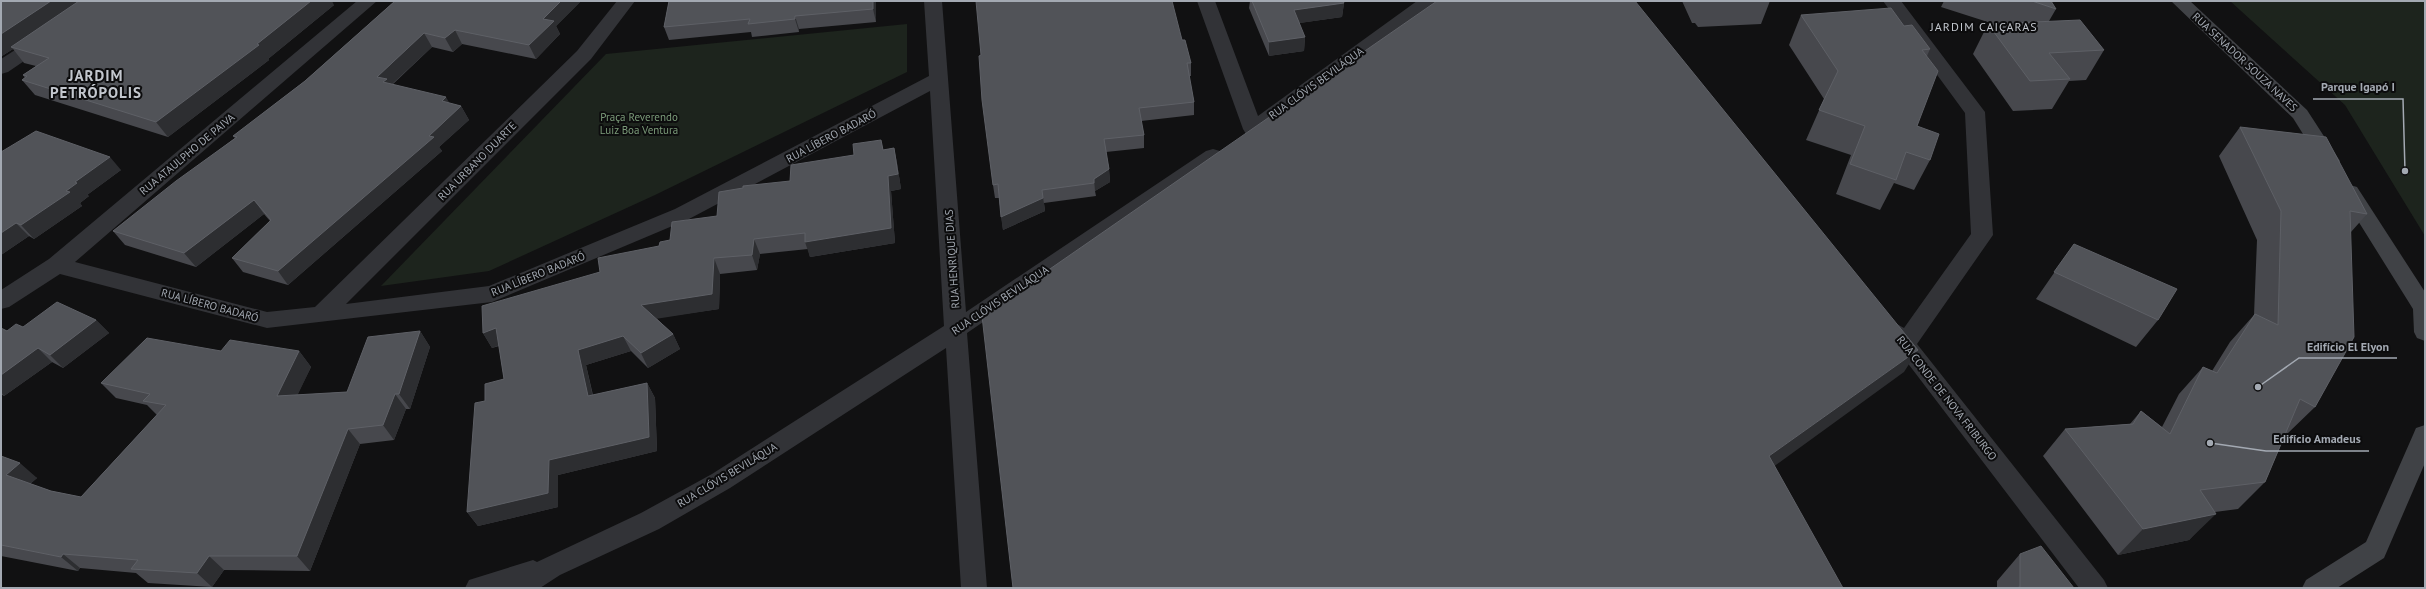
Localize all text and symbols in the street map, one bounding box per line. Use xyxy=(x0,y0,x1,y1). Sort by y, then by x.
street label: RUA SENADOR SOUZA NAVES xyxy=(2189,9,2301,115)
district label: JARDIM CAIÇARAS xyxy=(1929,19,2038,34)
street label: RUA CLÓVIS BEVILÁQUA xyxy=(1266,43,1367,122)
district label: JARDIM PETRÓPOLIS xyxy=(50,66,142,102)
callout: Parque Igapó I xyxy=(2313,75,2403,99)
text: Parque Igapó I xyxy=(2321,79,2395,94)
street label: RUA LÍBERO BADARÓ xyxy=(783,106,879,166)
street label: RUA ATAULPHO DE PAIVA xyxy=(137,110,238,198)
park label: Praça Reverendo Luiz Boa Ventura xyxy=(600,110,678,137)
street label: RUA URBANO DUARTE xyxy=(435,119,519,203)
street label: RUA HENRIQUE DIAS xyxy=(942,209,962,309)
street label: RUA LÍBERO BADARÓ xyxy=(489,249,587,299)
street label: RUA CLÓVIS BEVILÁQUA xyxy=(949,262,1052,338)
street label: RUA LÍBERO BADARÓ xyxy=(160,285,260,325)
street label: RUA CONDE DE NOVA FRIBURGO xyxy=(1894,333,2000,463)
callout: Edifício El Elyon xyxy=(2299,334,2397,358)
text: Edifício El Elyon xyxy=(2307,339,2389,354)
callout: Edifício Amadeus xyxy=(2266,427,2369,451)
text: Edifício Amadeus xyxy=(2273,431,2361,446)
street label: RUA CLÓVIS BEVILÁQUA xyxy=(674,439,780,510)

